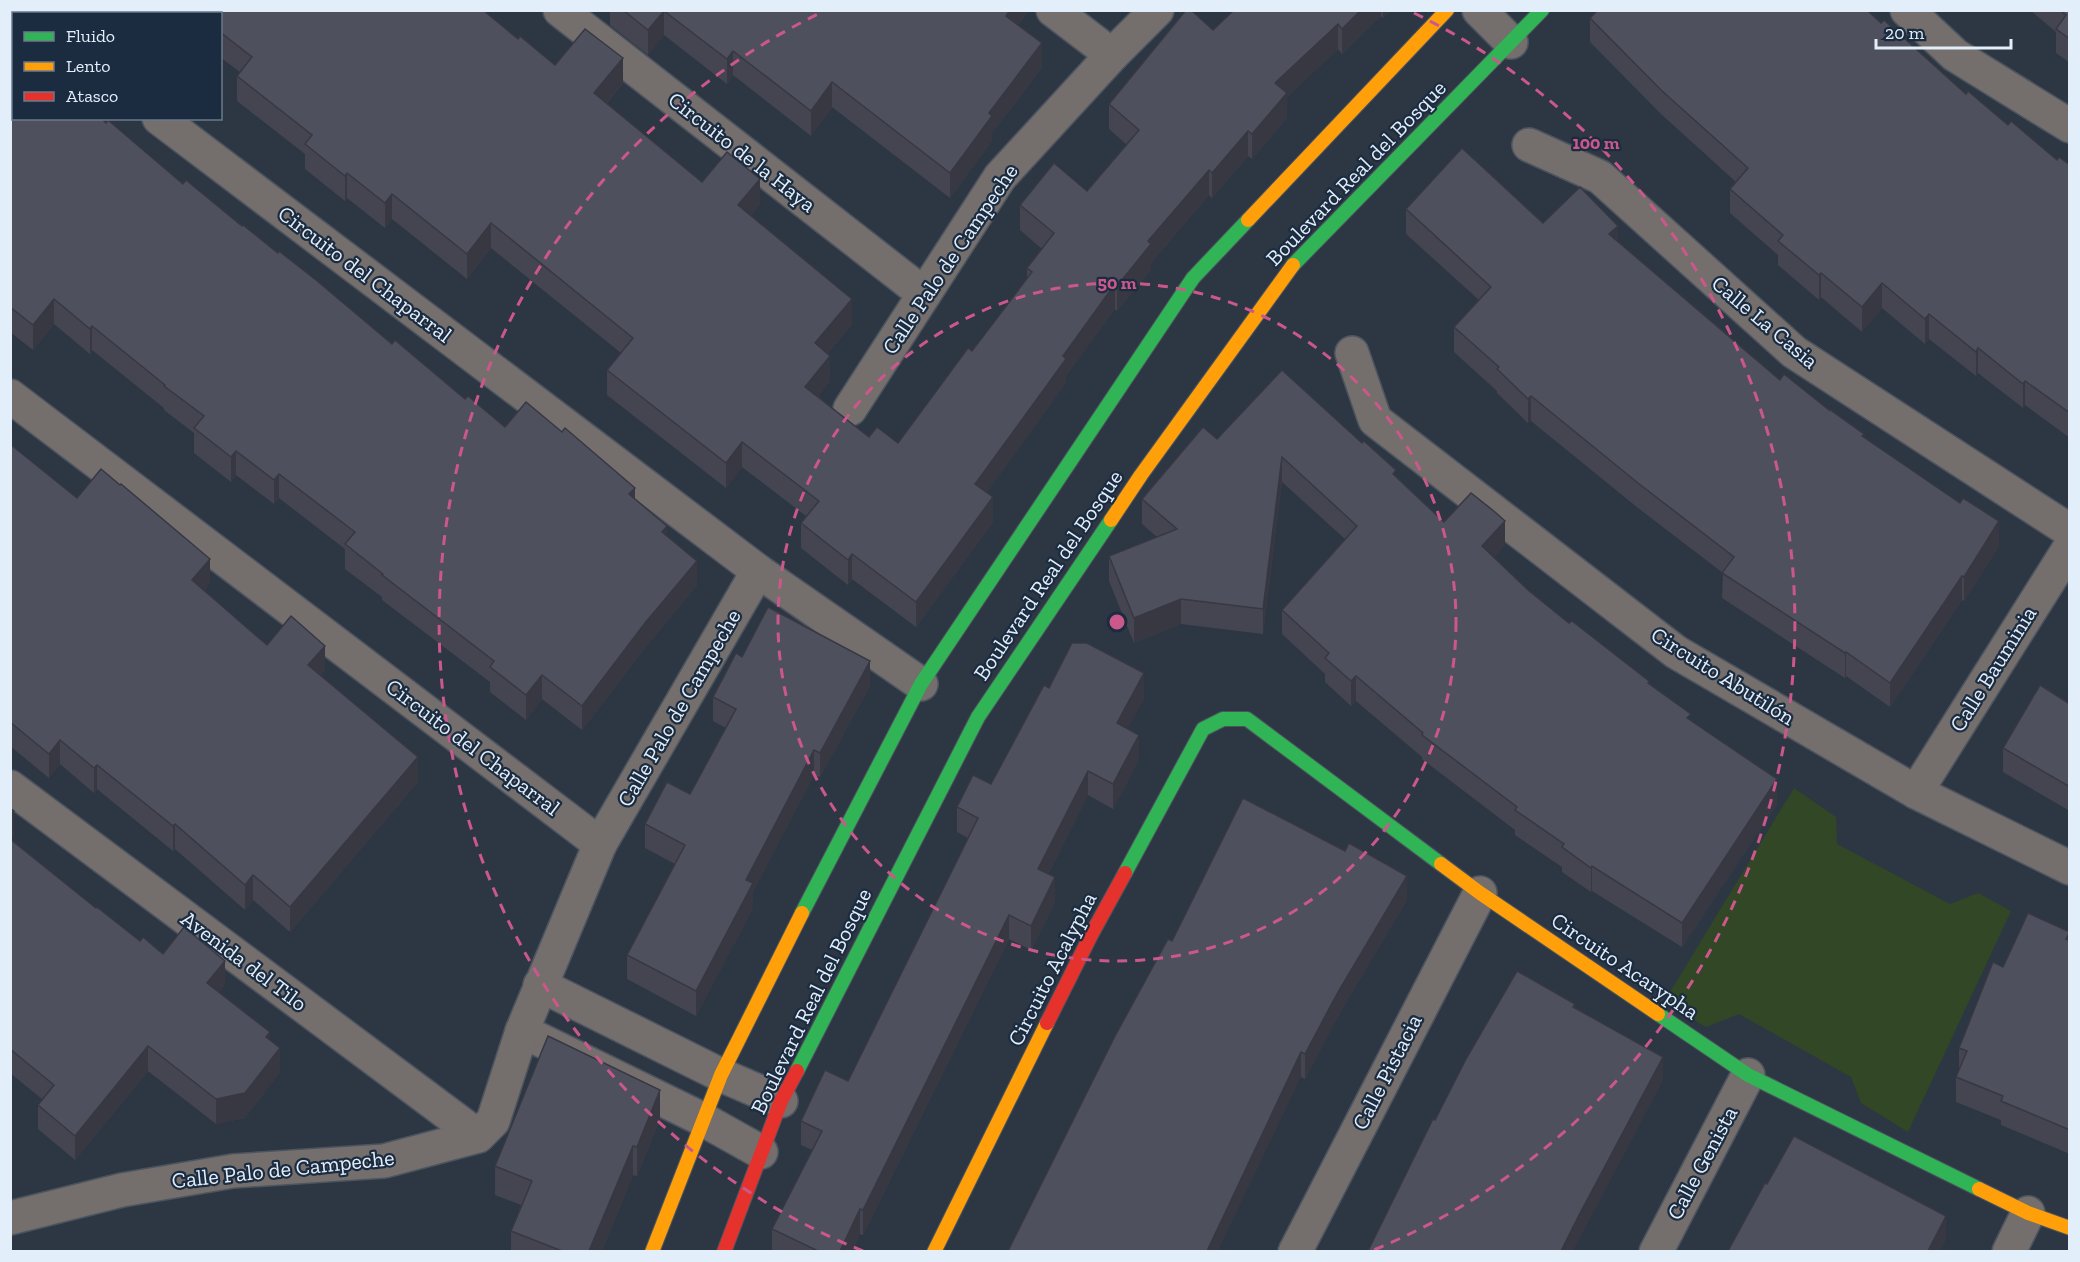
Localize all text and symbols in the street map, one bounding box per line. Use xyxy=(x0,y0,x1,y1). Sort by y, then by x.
legend xyxy=(12,12,222,120)
scale bar xyxy=(1876,12,2011,50)
text: 20 m xyxy=(1885,22,1925,44)
text: Fluido xyxy=(66,25,115,47)
text: Lento xyxy=(66,55,111,77)
street label: Boulevard Real del Bosque xyxy=(1260,74,1452,272)
text: Atasco xyxy=(66,85,118,107)
street label: Circuito de la Haya xyxy=(663,86,822,218)
text: 100 m xyxy=(1572,132,1620,154)
street label: Calle Palo de Campeche xyxy=(876,159,1024,359)
street label: Circuito del Chaparral xyxy=(273,200,457,348)
street label: Calle La Casia xyxy=(1706,270,1824,375)
text: 50 m xyxy=(1098,272,1137,294)
street label: Boulevard Real del Bosque xyxy=(968,465,1128,685)
street label: Calle Bauminia xyxy=(1944,601,2042,737)
street label: Calle Palo de Campeche xyxy=(611,604,747,812)
centre of rings xyxy=(1107,612,1127,632)
street label: Circuito Abutilón xyxy=(1646,621,1800,731)
street label: Circuito del Chaparral xyxy=(381,673,565,821)
street label: Boulevard Real del Bosque xyxy=(745,884,877,1118)
street label: Circuito Acalypha xyxy=(1002,887,1102,1050)
street label: Avenida del Tilo xyxy=(176,905,312,1017)
street label: Circuito Acarypha xyxy=(1546,907,1704,1026)
street label: Calle Pistacia xyxy=(1346,1009,1428,1134)
street label: Calle Genista xyxy=(1661,1101,1743,1224)
street label: Calle Palo de Campeche xyxy=(170,1144,396,1194)

